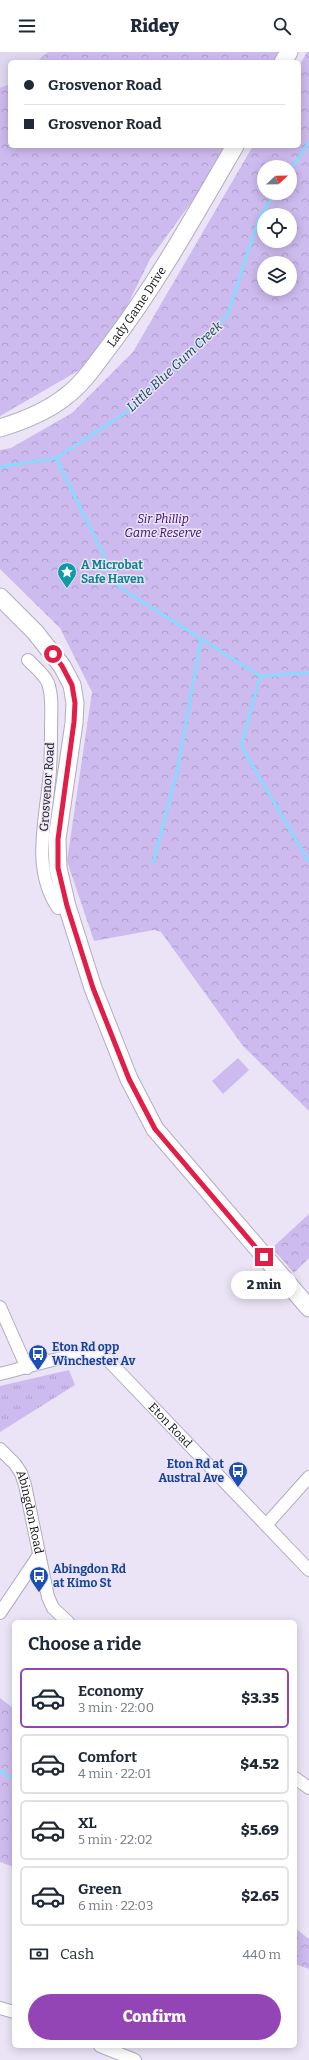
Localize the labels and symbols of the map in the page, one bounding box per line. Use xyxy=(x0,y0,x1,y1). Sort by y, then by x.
north arrow xyxy=(257,160,297,200)
street label: Lady Game Drive xyxy=(104,264,169,350)
water label: Little Blue Gum Creek xyxy=(124,318,226,414)
park label: Sir Phillip Game Reserve xyxy=(125,512,201,540)
place label: A Microbat Safe Haven xyxy=(81,558,145,586)
place icon: A Microbat Safe Haven xyxy=(56,561,78,589)
route start xyxy=(44,645,62,663)
street label: Grosvenor Road xyxy=(37,742,57,832)
route end xyxy=(255,1248,273,1266)
callout: 2 min xyxy=(231,1271,297,1299)
place label: Eton Rd opp Winchester Av xyxy=(52,1340,136,1368)
bus stop icon: Eton Rd opp Winchester Av xyxy=(27,1343,49,1371)
street label: Eton Road xyxy=(146,1400,195,1450)
place label: Eton Rd at Austral Ave xyxy=(159,1457,224,1485)
bus stop icon: Eton Rd at Austral Ave xyxy=(227,1460,249,1488)
street label: Abingdon Road xyxy=(14,1468,46,1555)
place label: Abingdon Rd at Kimo St xyxy=(53,1562,127,1590)
bus stop icon: Abingdon Rd at Kimo St xyxy=(28,1565,50,1593)

